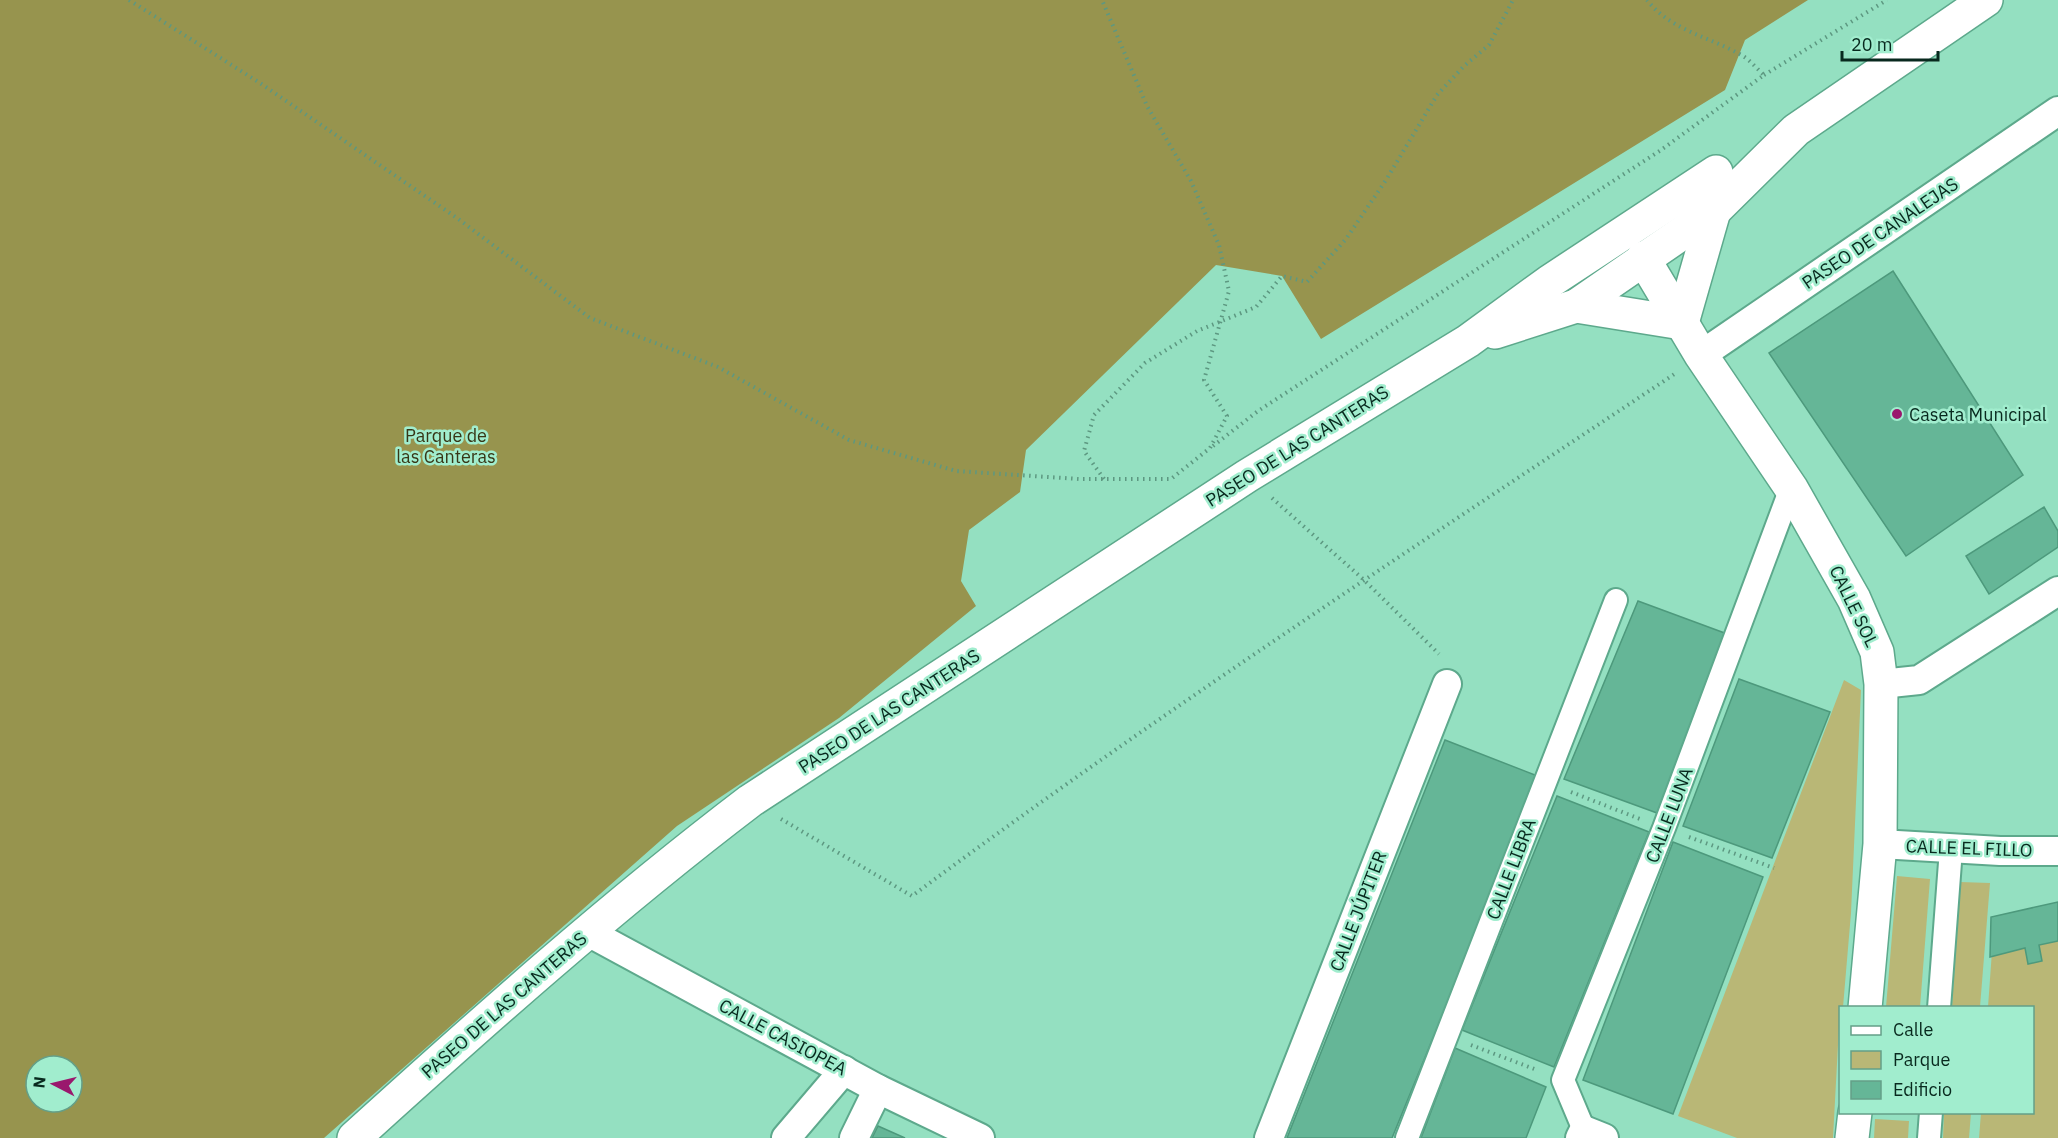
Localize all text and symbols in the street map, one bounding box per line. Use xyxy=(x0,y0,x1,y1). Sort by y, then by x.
scale bar xyxy=(1842,24,1938,62)
text: 20 m xyxy=(1851,33,1893,56)
street label: PASEO DE CANALEJAS xyxy=(1797,172,1963,294)
street label: PASEO DE LAS CANTERAS xyxy=(1201,380,1393,512)
place label: Caseta Municipal xyxy=(1909,403,2047,426)
marker: Caseta Municipal xyxy=(1890,407,1904,421)
park label: Parque de las Canteras xyxy=(396,424,496,468)
street label: CALLE SOL xyxy=(1824,562,1884,650)
street label: PASEO DE LAS CANTERAS xyxy=(794,644,984,778)
street label: CALLE LUNA xyxy=(1640,764,1698,866)
street label: CALLE LIBRA xyxy=(1481,815,1541,923)
street label: CALLE EL FILLO xyxy=(1905,834,2033,862)
street label: CALLE JÚPITER xyxy=(1324,848,1392,974)
street label: PASEO DE LAS CANTERAS xyxy=(417,927,591,1083)
street label: CALLE CASIOPEA xyxy=(715,994,851,1081)
legend xyxy=(1839,1006,2034,1114)
text: Calle xyxy=(1893,1018,1933,1041)
text: Parque xyxy=(1893,1048,1951,1071)
north arrow xyxy=(24,1054,84,1114)
text: N xyxy=(28,1075,50,1089)
text: Edificio xyxy=(1893,1078,1952,1101)

